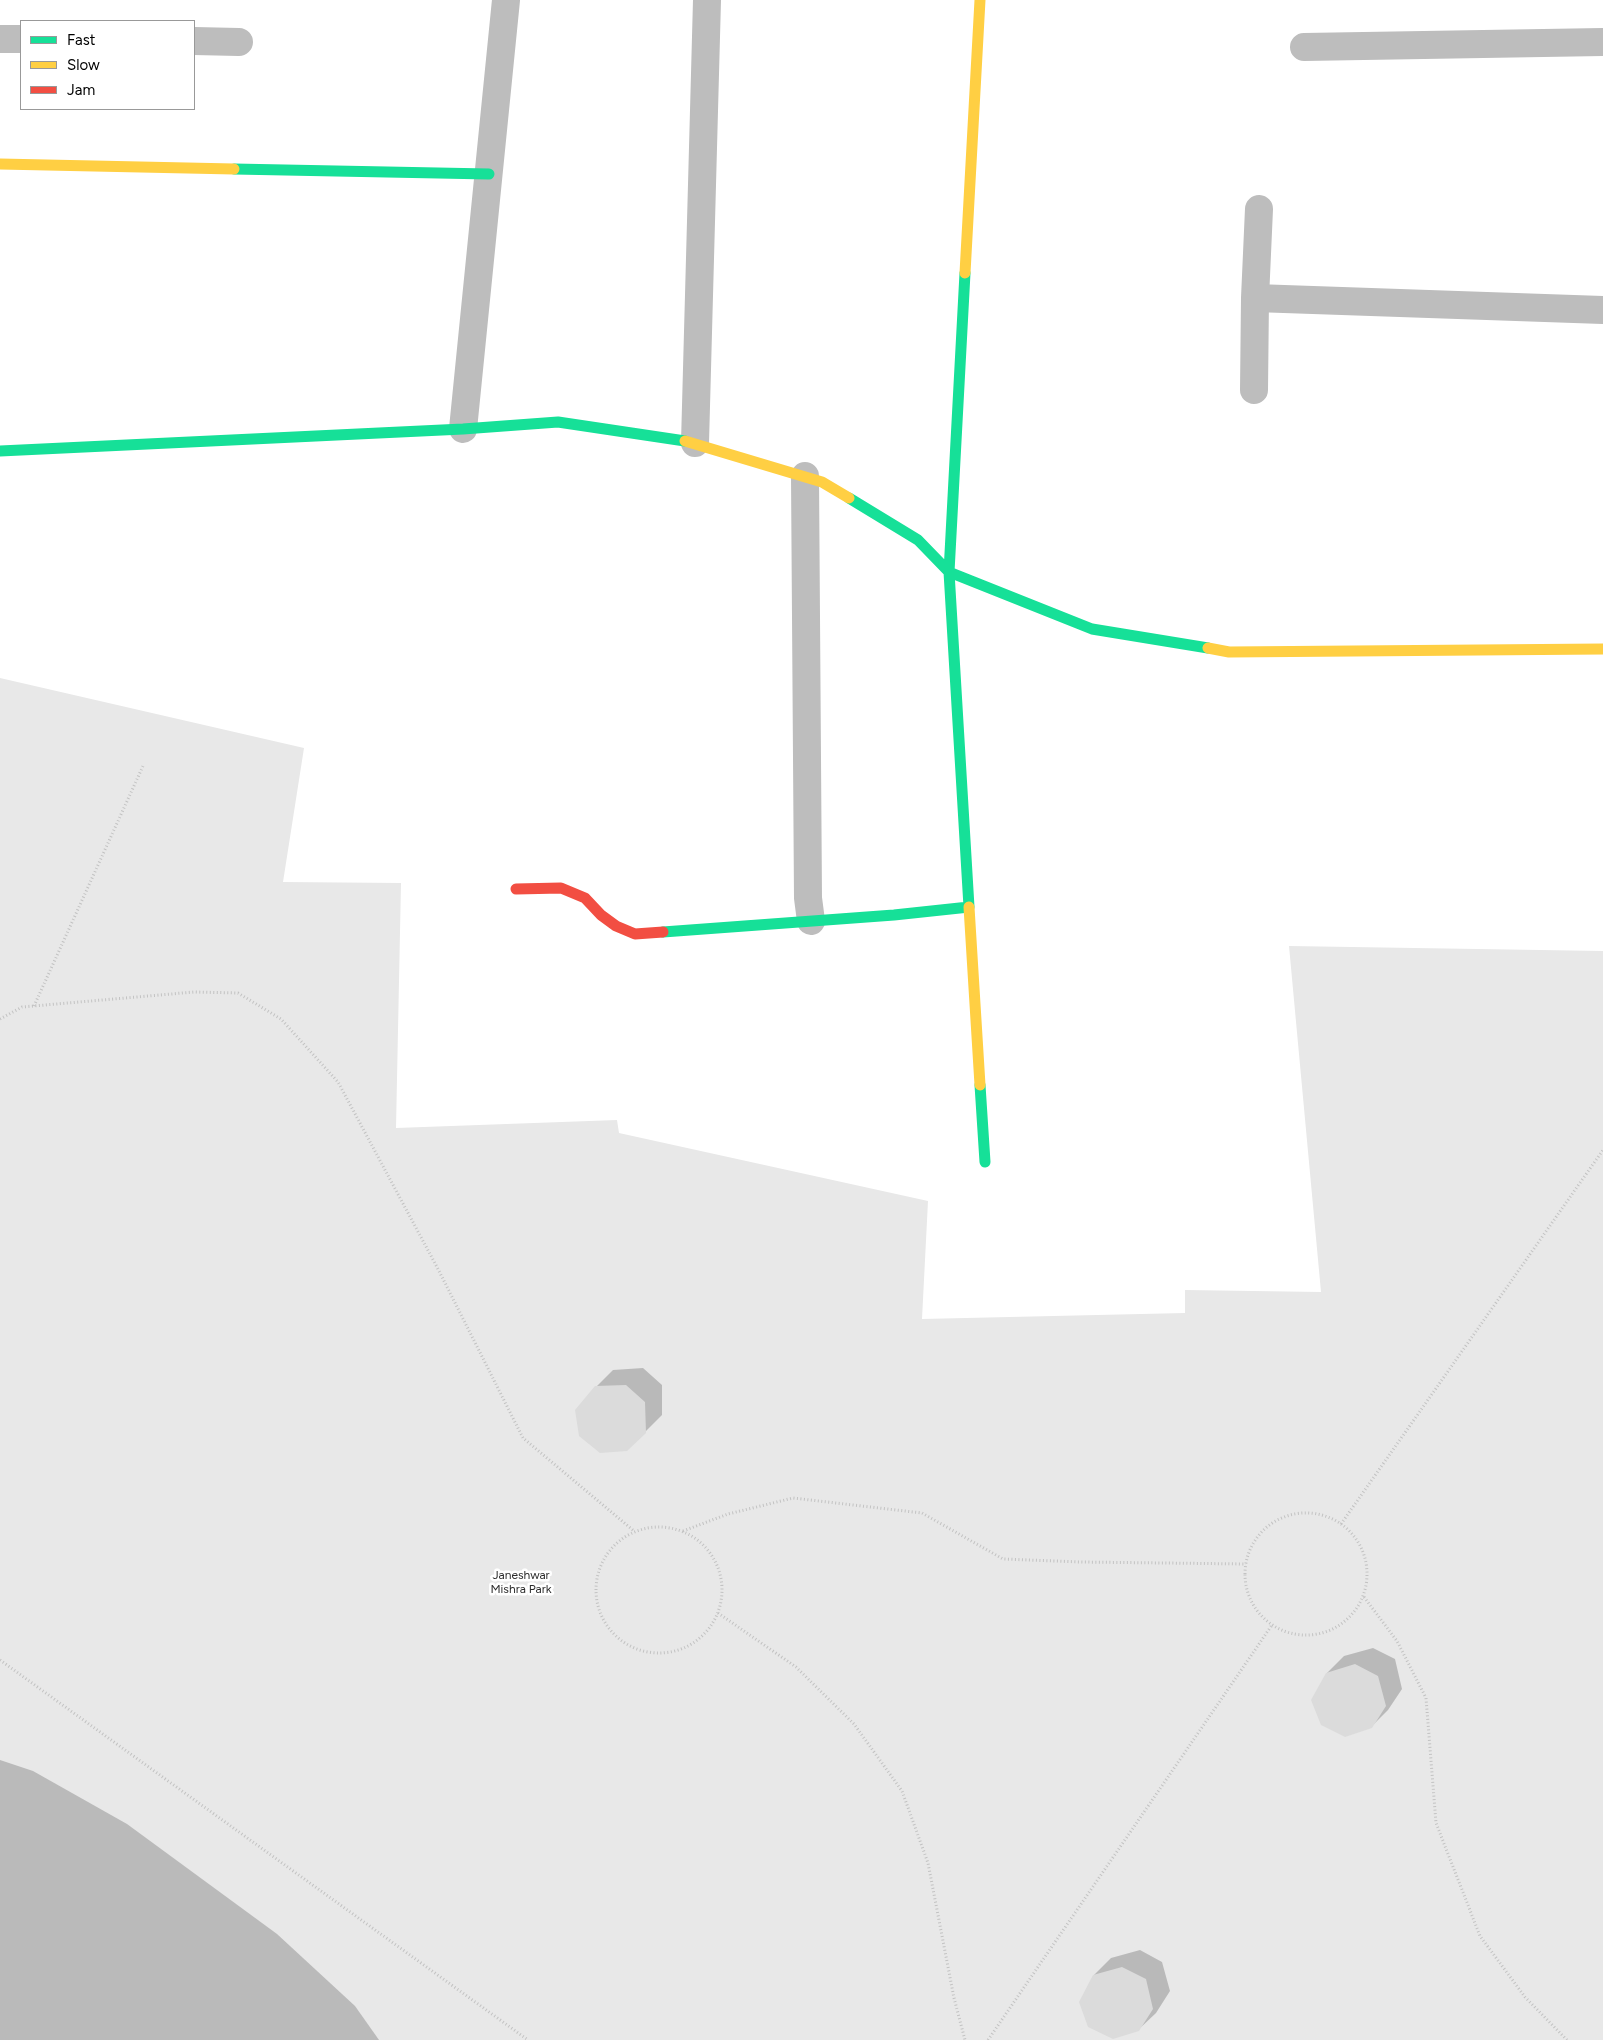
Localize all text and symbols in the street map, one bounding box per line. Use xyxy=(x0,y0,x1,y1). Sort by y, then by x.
legend xyxy=(20,20,195,110)
text: Fast xyxy=(67,31,95,49)
text: Slow xyxy=(67,56,100,74)
text: Jam xyxy=(67,81,95,99)
park label: Janeshwar Mishra Park xyxy=(490,1568,552,1596)

